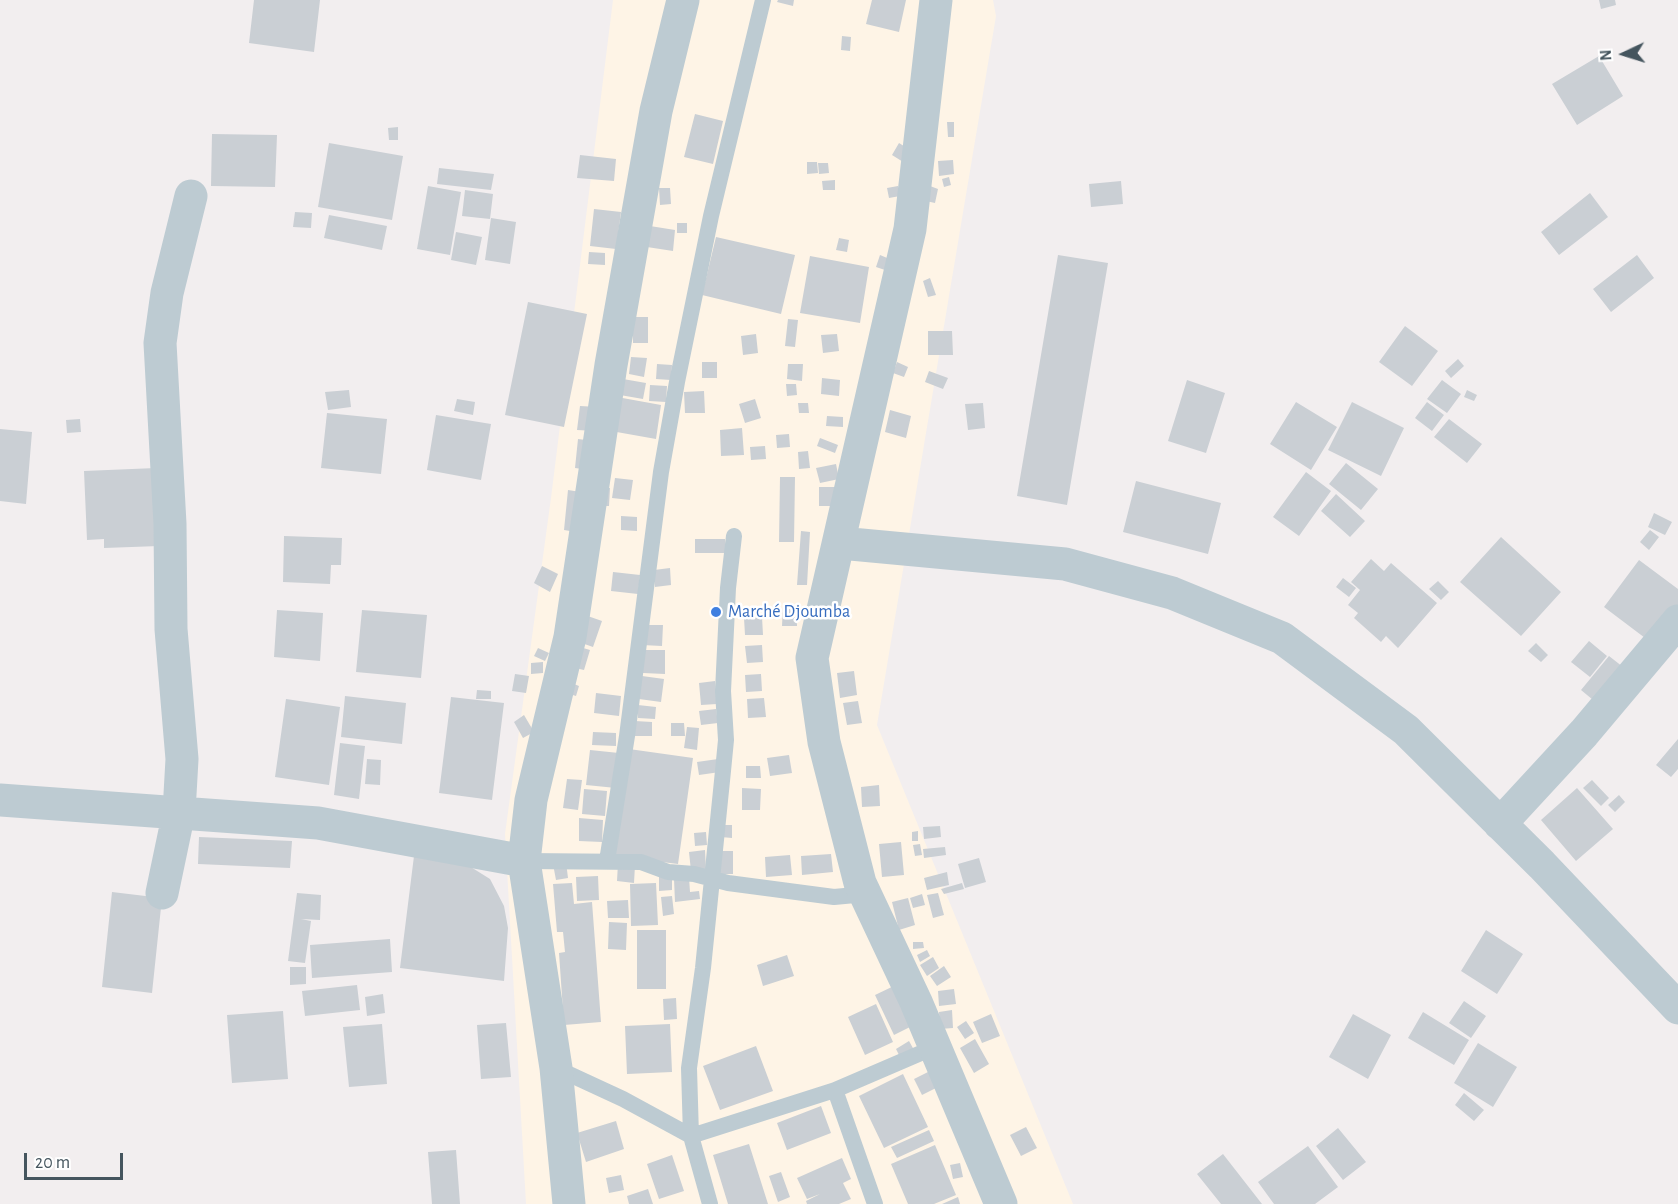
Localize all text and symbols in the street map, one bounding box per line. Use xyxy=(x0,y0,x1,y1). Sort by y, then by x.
north arrow xyxy=(1594,24,1654,84)
text: N xyxy=(1598,49,1614,61)
place label: Marché Djoumba xyxy=(728,601,850,623)
marker: Marché Djoumba xyxy=(709,605,723,619)
scale bar xyxy=(27,1141,126,1179)
text: 20 m xyxy=(35,1154,70,1172)

